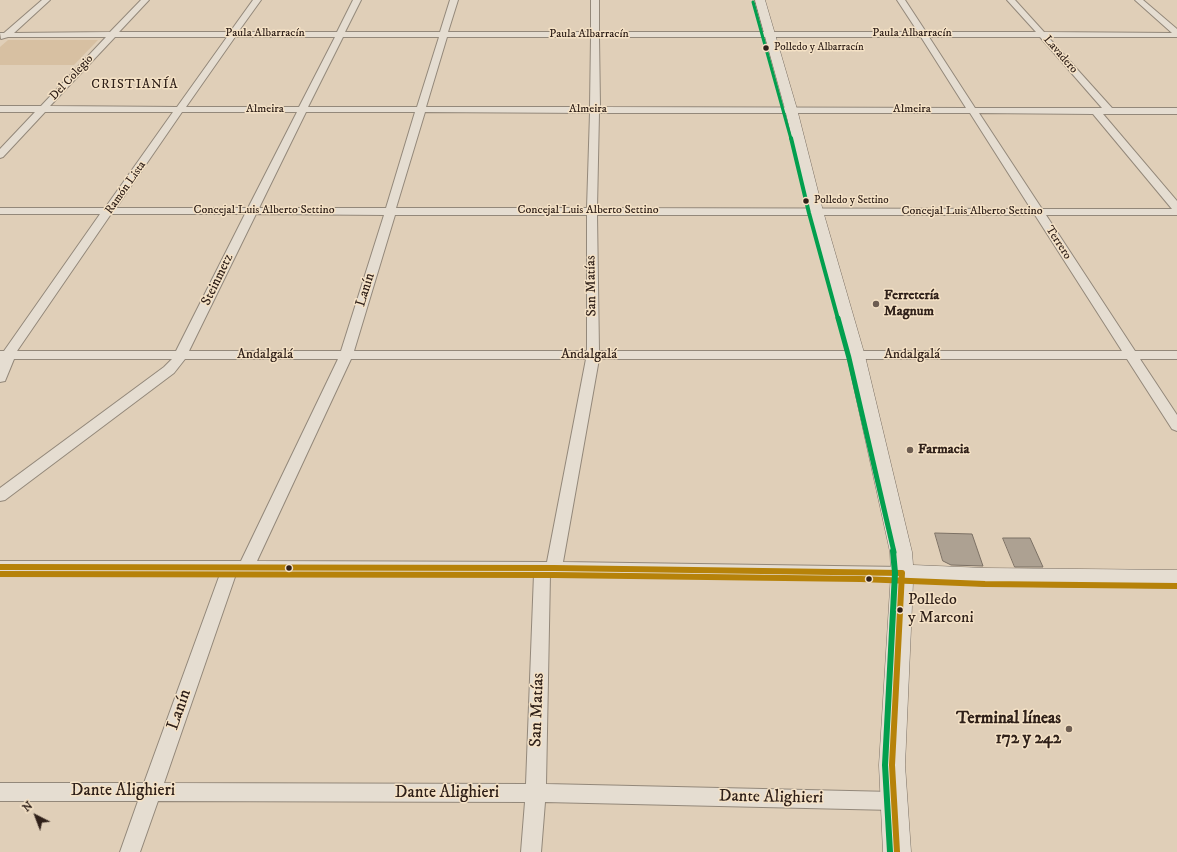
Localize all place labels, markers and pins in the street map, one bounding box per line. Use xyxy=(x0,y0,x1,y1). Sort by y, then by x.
place label: Polledo y Albarracín xyxy=(774,41,864,55)
marker: Polledo y Albarracín xyxy=(761,43,771,53)
place label: Polledo y Settino xyxy=(814,194,889,208)
marker: Polledo y Settino xyxy=(801,196,811,206)
place label: Ferretería Magnum xyxy=(884,288,939,320)
marker: Ferretería Magnum xyxy=(871,299,881,309)
place label: Farmacia xyxy=(918,442,969,458)
marker: Farmacia xyxy=(905,445,915,455)
unlabelled marker xyxy=(284,563,294,573)
unlabelled marker xyxy=(864,574,874,584)
place label: Polledo y Marconi xyxy=(908,591,974,629)
marker: Polledo y Marconi xyxy=(895,605,905,615)
place label: Terminal líneas 172 y 242 xyxy=(956,709,1061,749)
marker: Terminal líneas 172 y 242 xyxy=(1064,724,1074,734)

